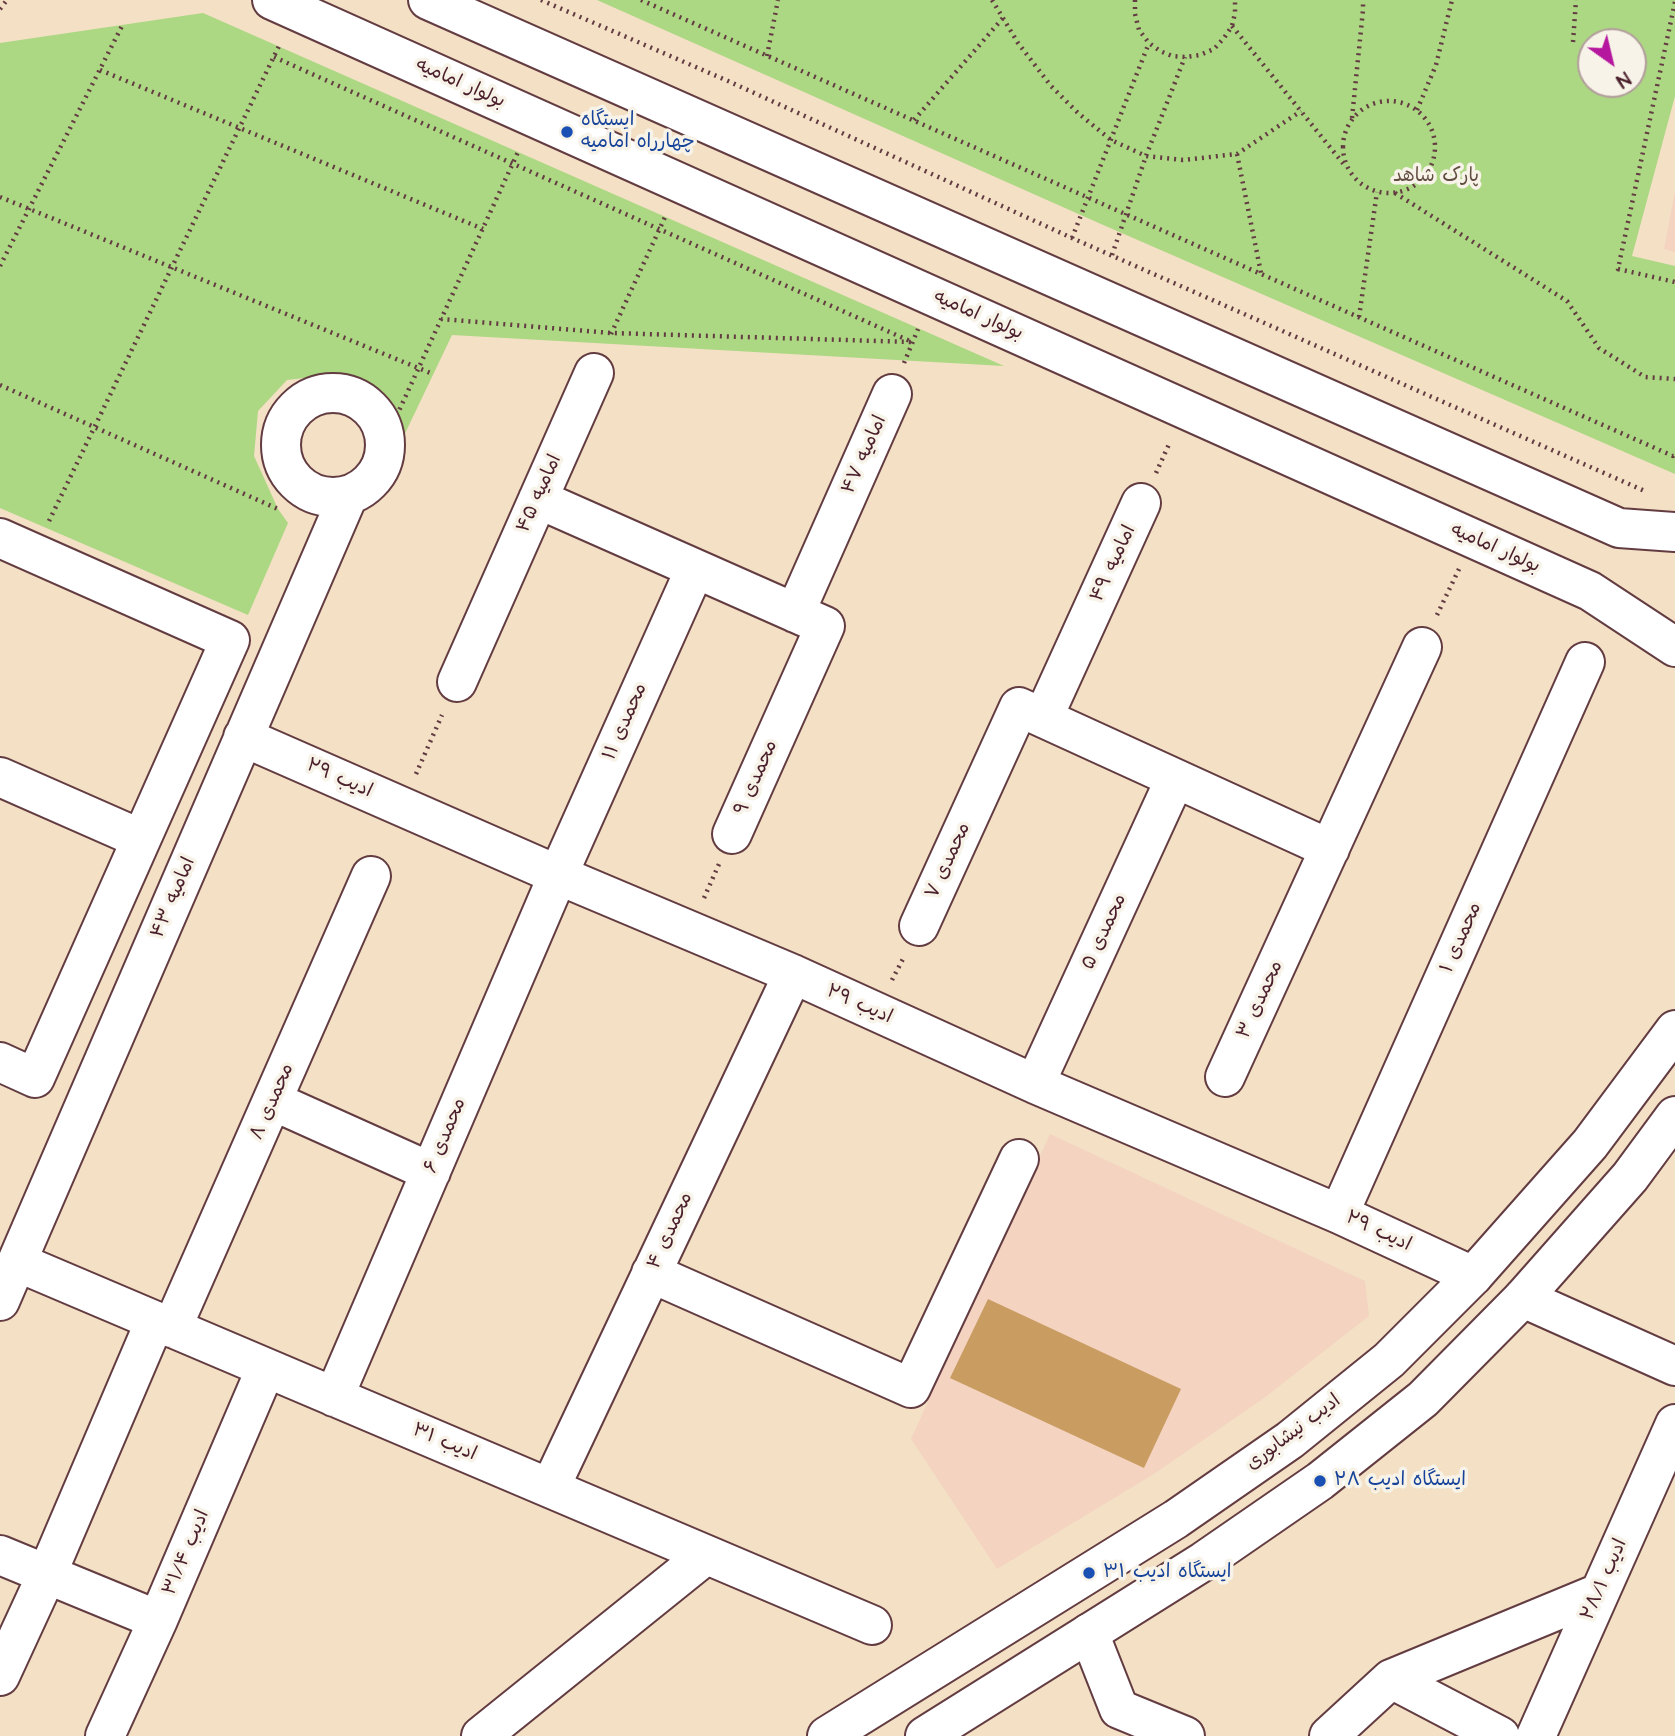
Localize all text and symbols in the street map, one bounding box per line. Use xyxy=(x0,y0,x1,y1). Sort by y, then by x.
north arrow xyxy=(1577,28,1647,98)
street label: بولوار امامیه xyxy=(412,54,508,114)
text: N xyxy=(1610,65,1635,94)
place label: ایستگاه چهارراه امامیه xyxy=(581,110,695,154)
marker: ایستگاه چهارراه امامیه xyxy=(559,124,575,140)
park label: پارک شاهد xyxy=(1393,166,1479,188)
street label: بولوار امامیه xyxy=(930,286,1026,346)
street label: امامیه ۴۷ xyxy=(838,412,892,498)
street label: امامیه ۴۵ xyxy=(513,451,567,537)
street label: بولوار امامیه xyxy=(1447,519,1543,579)
street label: امامیه ۴۹ xyxy=(1086,522,1142,606)
street label: محمدی ۱۱ xyxy=(599,680,653,764)
street label: محمدی ۹ xyxy=(730,737,784,819)
street label: ادیب ۲۹ xyxy=(302,754,376,804)
street label: محمدی ۷ xyxy=(921,819,977,903)
street label: امامیه ۴۳ xyxy=(147,854,201,942)
street label: محمدی ۵ xyxy=(1078,890,1132,974)
street label: محمدی ۱ xyxy=(1436,899,1488,977)
street label: محمدی ۳ xyxy=(1233,957,1289,1043)
street label: ادیب ۲۹ xyxy=(822,980,896,1030)
street label: محمدی ۸ xyxy=(246,1060,300,1144)
street label: محمدی ۶ xyxy=(420,1095,472,1177)
street label: محمدی ۴ xyxy=(643,1189,699,1273)
street label: ادیب ۲۹ xyxy=(1342,1207,1414,1257)
street label: ادیب نیشابوری xyxy=(1242,1390,1346,1476)
street label: ادیب ۳۱ xyxy=(409,1419,479,1467)
place label: ایستگاه ادیب ۲۸ xyxy=(1334,1470,1466,1492)
marker: ایستگاه ادیب ۲۸ xyxy=(1312,1473,1328,1489)
street label: ادیب ۳۱/۴ xyxy=(159,1507,215,1599)
street label: ادیب ۲۸/۱ xyxy=(1577,1536,1633,1624)
place label: ایستگاه ادیب ۳۱ xyxy=(1103,1562,1231,1584)
marker: ایستگاه ادیب ۳۱ xyxy=(1081,1565,1097,1581)

